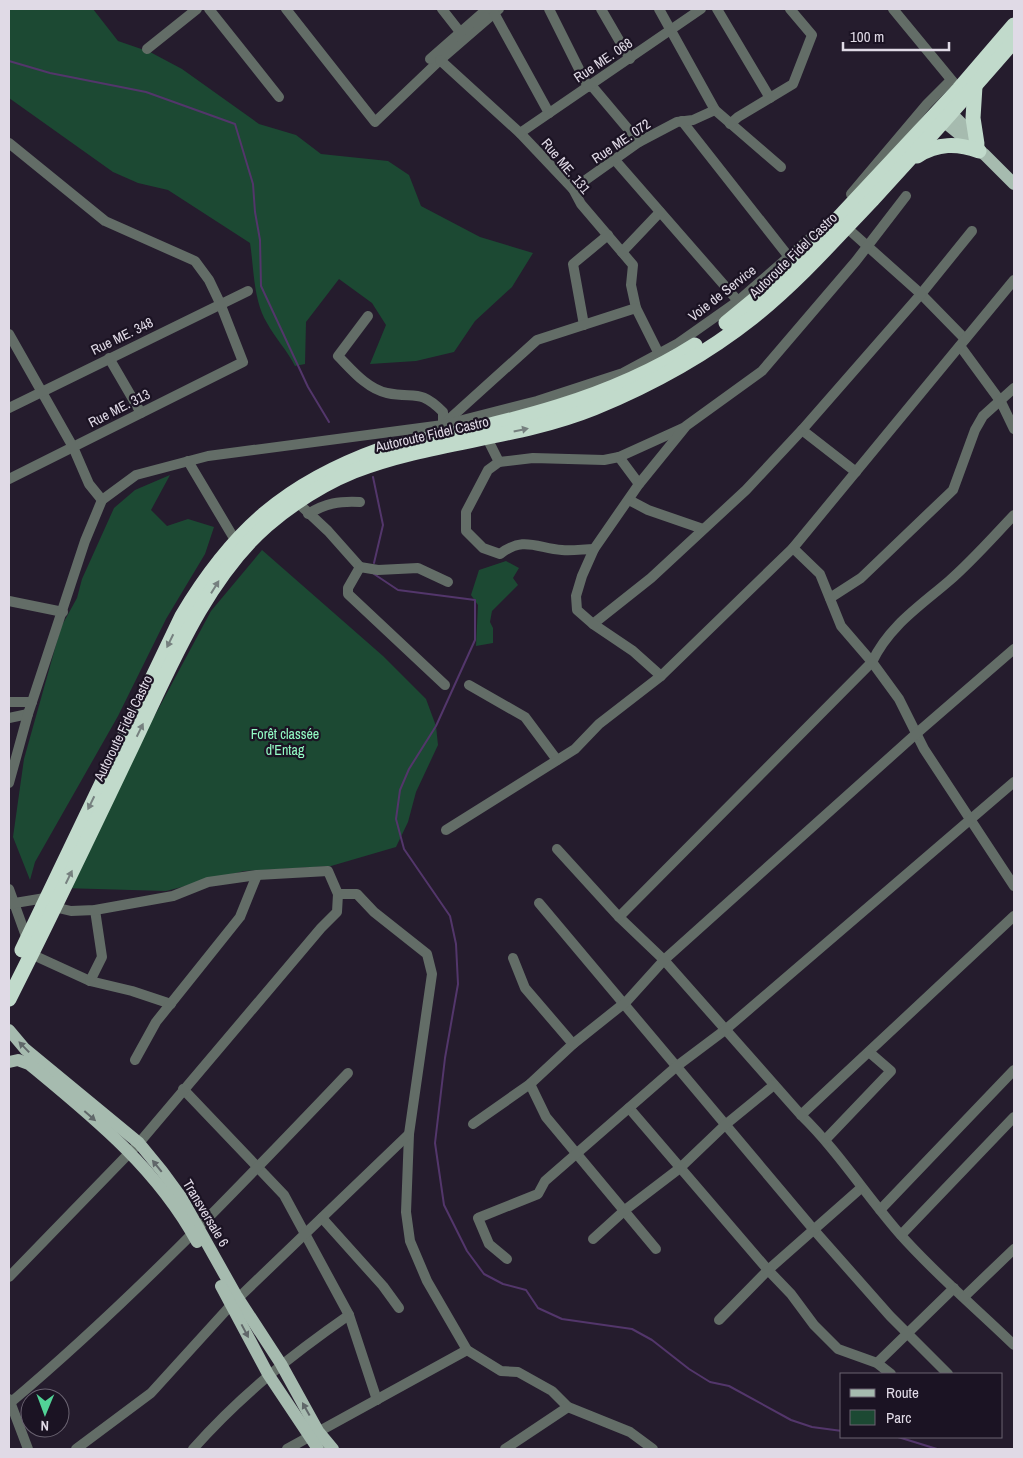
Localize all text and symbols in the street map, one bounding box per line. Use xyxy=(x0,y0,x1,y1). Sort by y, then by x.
scale bar xyxy=(843,20,949,52)
text: 100 m xyxy=(850,26,884,47)
street label: Rue ME. 068 xyxy=(570,34,636,86)
street label: Rue ME. 072 xyxy=(588,115,654,167)
street label: Rue ME. 131 xyxy=(538,135,595,198)
street label: Autoroute Fidel Castro xyxy=(744,208,841,302)
street label: Voie de Service xyxy=(685,261,759,325)
street label: Rue ME. 348 xyxy=(88,313,156,359)
street label: Rue ME. 313 xyxy=(85,385,153,431)
street label: Autoroute Fidel Castro xyxy=(373,412,490,456)
one-way arrow xyxy=(513,426,529,434)
one-way arrow xyxy=(211,580,220,593)
one-way arrow xyxy=(165,634,173,648)
street label: Autoroute Fidel Castro xyxy=(89,672,156,785)
one-way arrow xyxy=(136,723,144,737)
park label: Forêt classée d'Entag xyxy=(251,725,319,759)
one-way arrow xyxy=(87,796,95,810)
one-way arrow xyxy=(65,869,73,884)
one-way arrow xyxy=(18,1041,30,1053)
one-way arrow xyxy=(83,1110,95,1122)
one-way arrow xyxy=(152,1160,163,1173)
street label: Transversale 6 xyxy=(179,1176,233,1250)
one-way arrow xyxy=(241,1323,249,1338)
legend xyxy=(840,1373,1003,1438)
text: Route xyxy=(886,1382,919,1403)
north arrow xyxy=(20,1388,70,1438)
one-way arrow xyxy=(302,1402,310,1416)
text: Parc xyxy=(886,1407,911,1428)
text: N xyxy=(40,1417,49,1435)

